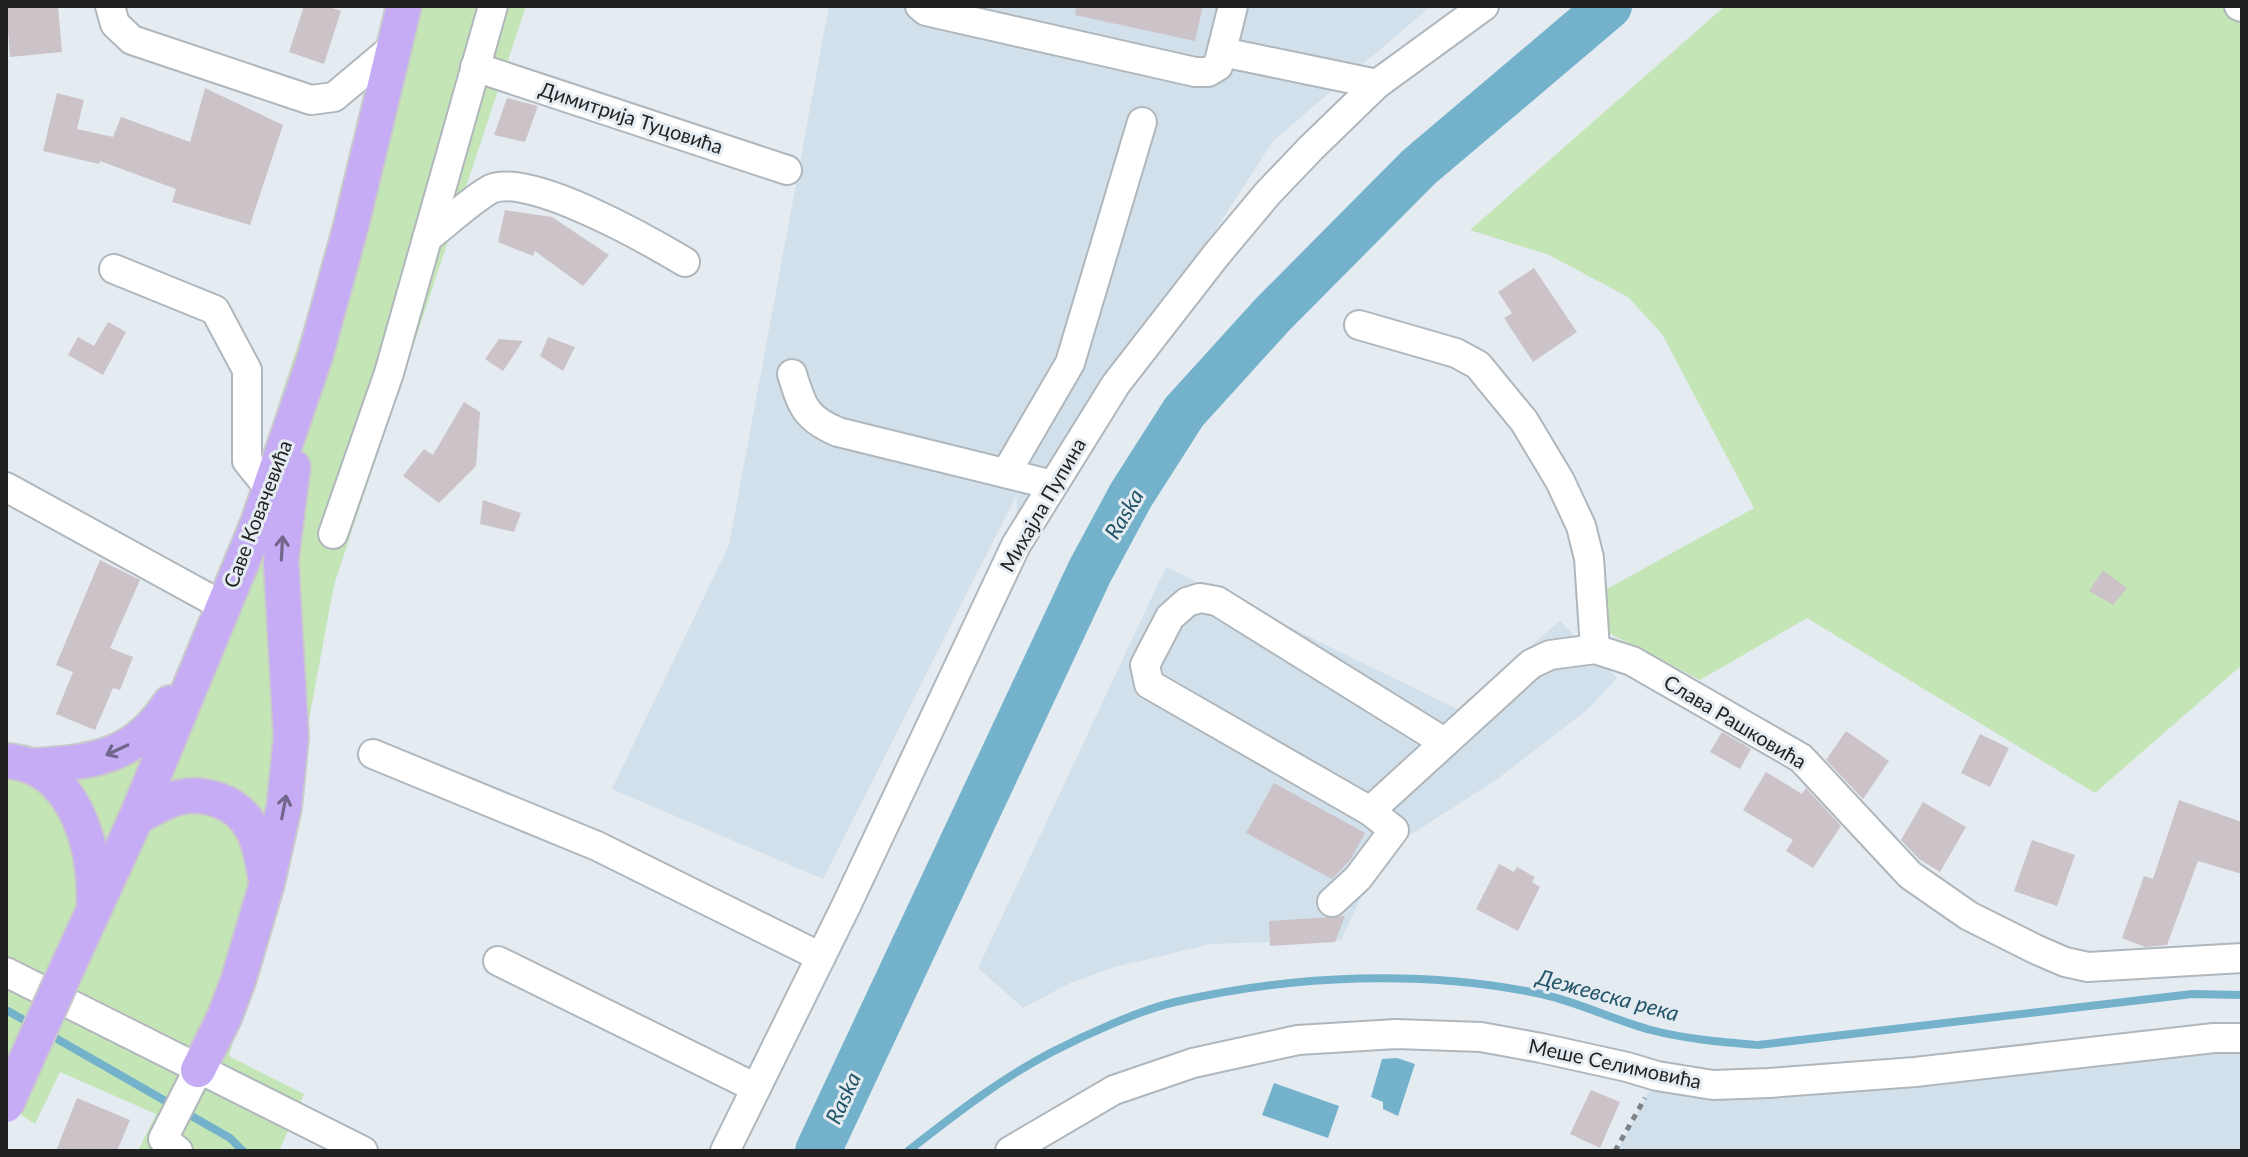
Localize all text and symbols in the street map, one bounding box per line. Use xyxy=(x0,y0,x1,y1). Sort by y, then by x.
street label: Димитрија Туцовића xyxy=(537,76,726,158)
street label: Михајла Пупина xyxy=(994,433,1090,576)
street label: Саве Ковачевића xyxy=(218,436,296,591)
water label: Raska xyxy=(1098,484,1149,544)
one-way arrow xyxy=(275,535,290,562)
street label: Слава Рашковића xyxy=(1660,669,1811,773)
one-way arrow xyxy=(105,743,129,758)
one-way arrow xyxy=(277,795,292,821)
water label: Дежевска река xyxy=(1532,962,1682,1026)
street label: Меше Селимовића xyxy=(1527,1033,1704,1093)
water label: Raska xyxy=(819,1068,866,1128)

